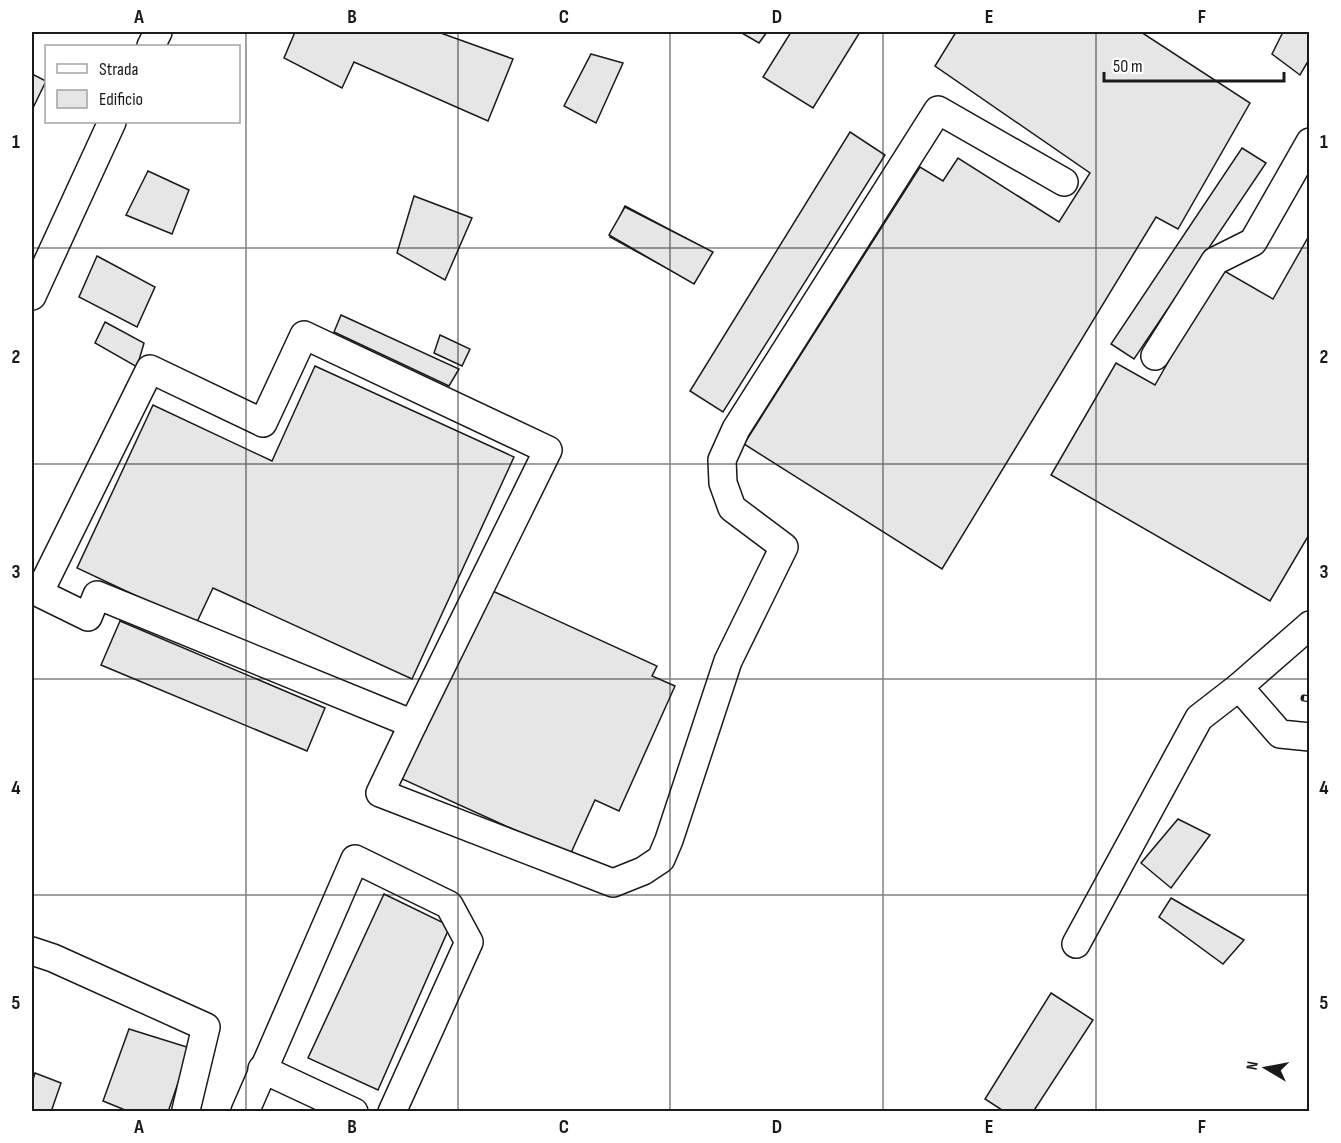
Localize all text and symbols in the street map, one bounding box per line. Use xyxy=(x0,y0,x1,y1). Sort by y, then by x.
text: A xyxy=(133,5,144,29)
text: B xyxy=(347,5,357,29)
text: C xyxy=(559,5,569,29)
text: D xyxy=(772,5,782,29)
text: E xyxy=(985,5,993,29)
text: F xyxy=(1198,5,1206,29)
legend xyxy=(45,45,240,123)
scale bar xyxy=(1104,45,1284,83)
text: 50 m xyxy=(1113,56,1143,77)
text: Strada xyxy=(99,59,139,80)
text: Edificio xyxy=(99,89,143,110)
text: 1 xyxy=(12,130,20,154)
text: 1 xyxy=(1320,130,1328,154)
text: 2 xyxy=(12,345,20,369)
text: 2 xyxy=(1320,345,1328,369)
text: 3 xyxy=(12,560,21,584)
text: 3 xyxy=(1320,560,1329,584)
text: 4 xyxy=(11,776,21,800)
text: 4 xyxy=(1319,776,1329,800)
text: 5 xyxy=(12,991,21,1015)
text: 5 xyxy=(1320,991,1329,1015)
north arrow xyxy=(1236,1038,1296,1098)
text: N xyxy=(1243,1060,1263,1072)
text: A xyxy=(133,1115,144,1139)
text: B xyxy=(347,1115,357,1139)
text: C xyxy=(559,1115,569,1139)
text: D xyxy=(772,1115,782,1139)
text: E xyxy=(985,1115,993,1139)
text: F xyxy=(1198,1115,1206,1139)

